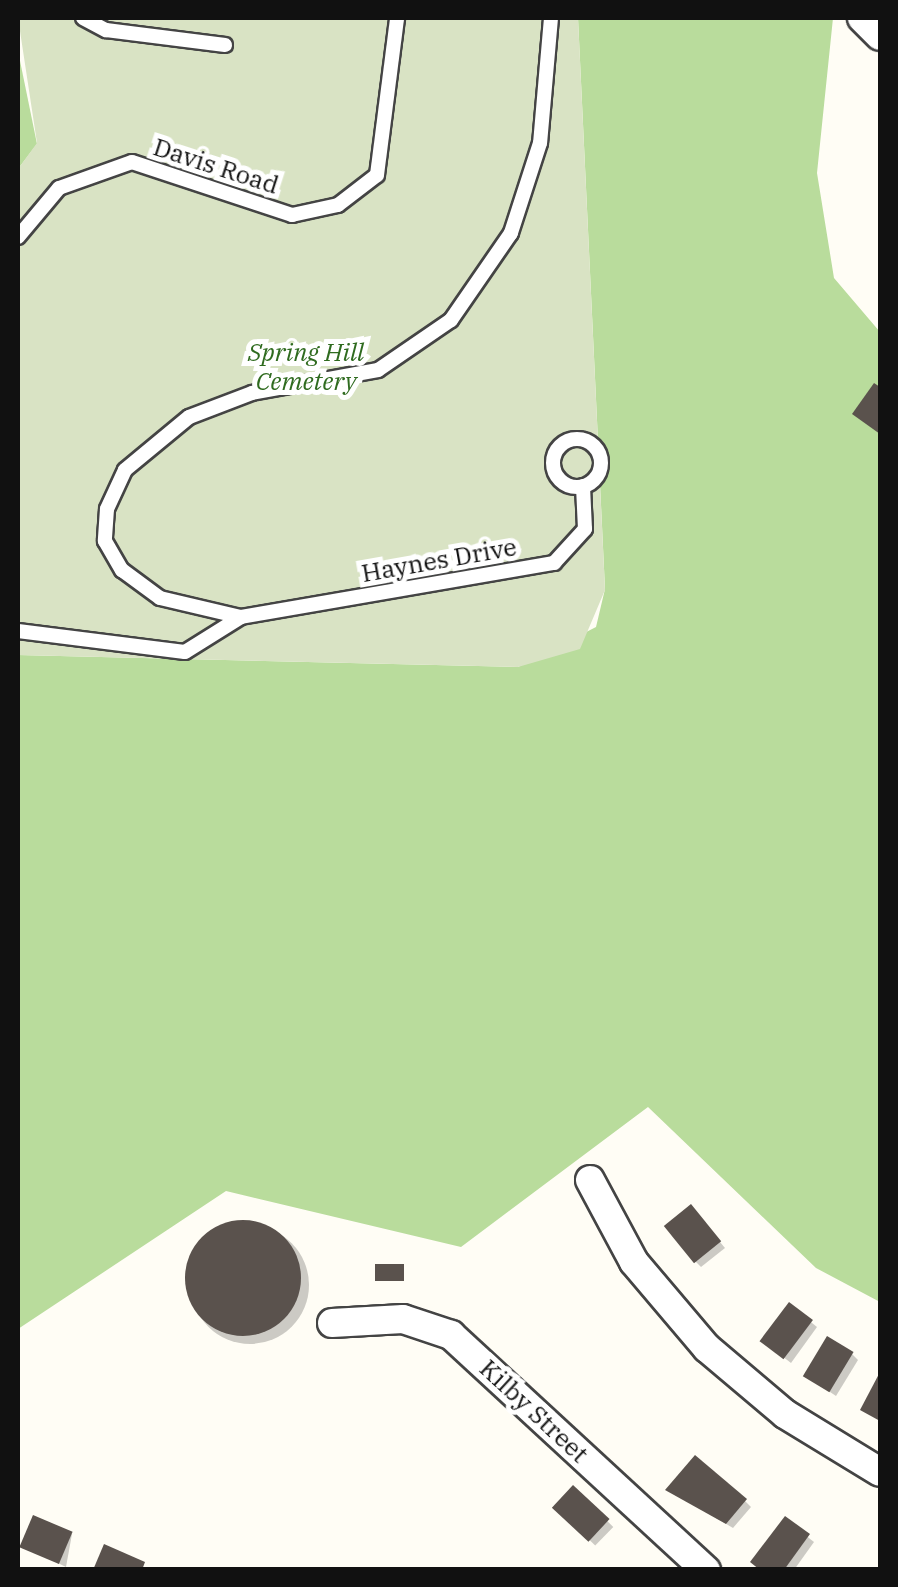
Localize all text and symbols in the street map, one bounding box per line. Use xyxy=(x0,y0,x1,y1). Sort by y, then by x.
street label: Davis Road xyxy=(150,132,282,200)
park label: Spring Hill Cemetery xyxy=(248,338,364,397)
street label: Haynes Drive xyxy=(359,532,519,588)
street label: Kilby Street xyxy=(474,1353,594,1469)

